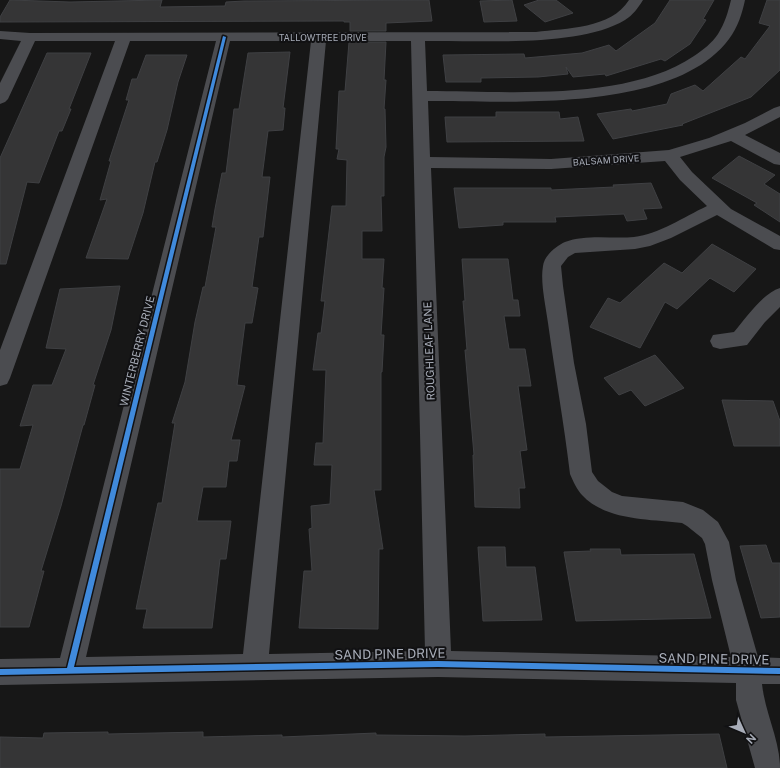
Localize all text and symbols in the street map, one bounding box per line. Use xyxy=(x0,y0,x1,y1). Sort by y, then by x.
street label: TALLOWTREE DRIVE xyxy=(279,32,367,43)
street label: BALSAM DRIVE xyxy=(572,152,640,168)
street label: WINTERBERRY DRIVE xyxy=(117,294,157,408)
street label: ROUGHLEAF LANE xyxy=(421,301,437,401)
street label: SAND PINE DRIVE xyxy=(334,646,446,662)
street label: SAND PINE DRIVE xyxy=(658,651,770,667)
north arrow xyxy=(724,712,764,752)
text: N xyxy=(744,732,758,746)

